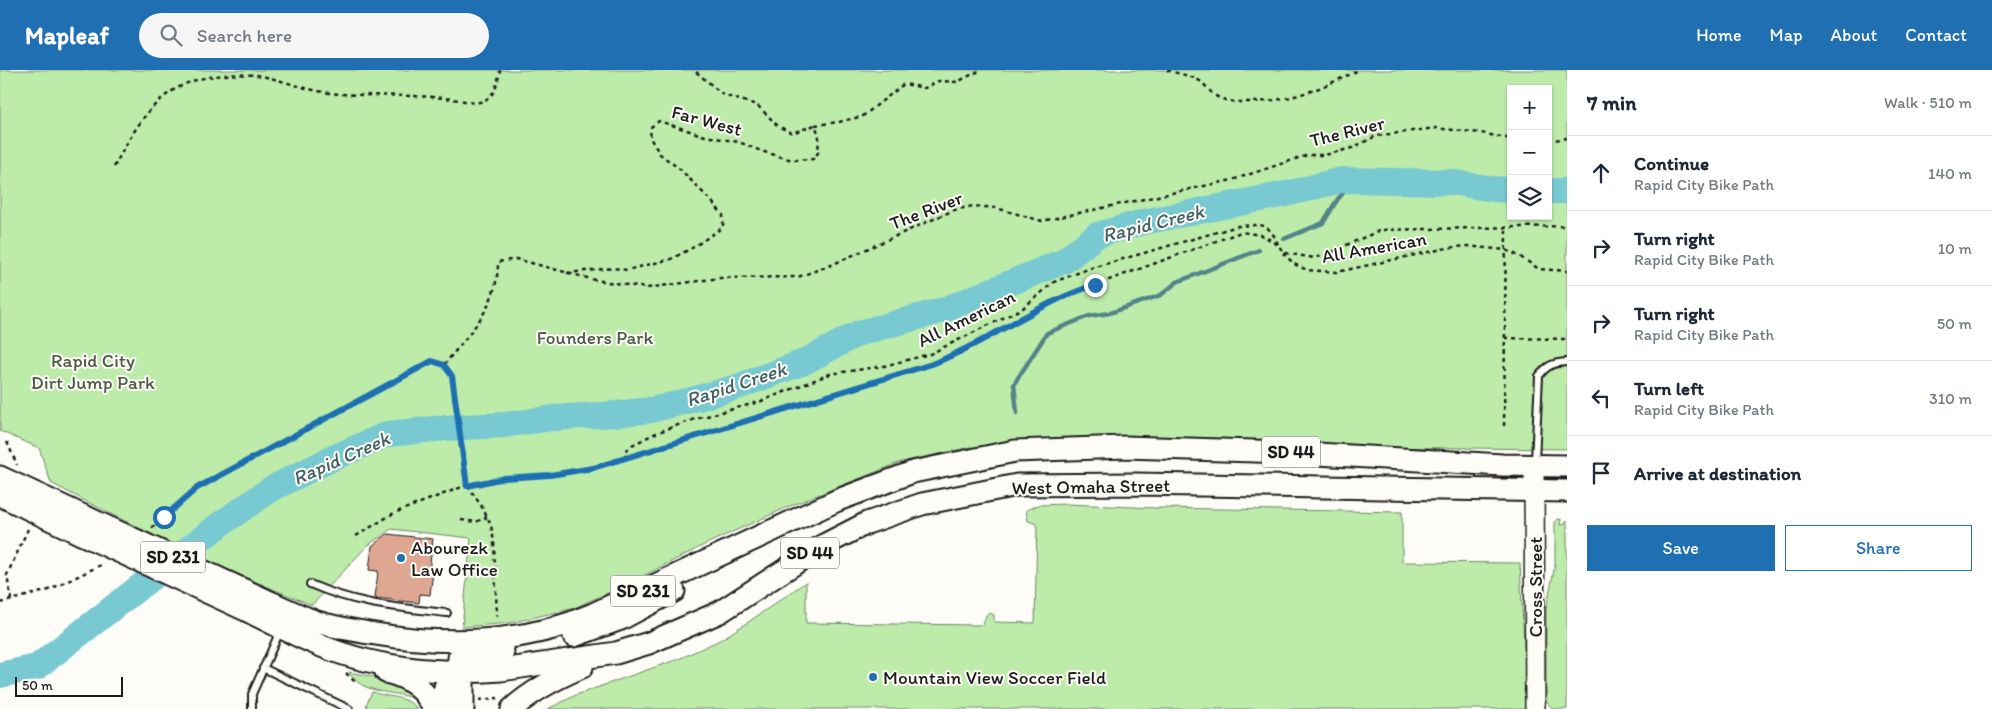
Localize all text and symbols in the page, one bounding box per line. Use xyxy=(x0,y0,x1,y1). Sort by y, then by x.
search box xyxy=(139,13,489,58)
text: Mapleaf xyxy=(25,21,109,50)
icon: search xyxy=(157,21,185,49)
text: Search here xyxy=(197,24,292,47)
text: Home xyxy=(1696,24,1742,46)
text: Map xyxy=(1770,24,1803,46)
text: About xyxy=(1831,24,1877,46)
text: Contact xyxy=(1905,24,1967,46)
map controls xyxy=(1507,85,1552,220)
button: + xyxy=(1507,85,1552,130)
text: 7 min xyxy=(1587,90,1636,115)
text: Walk · 510 m xyxy=(1884,93,1972,112)
street label: Far West xyxy=(669,100,744,141)
street label: The River xyxy=(1307,111,1387,152)
button: − xyxy=(1507,130,1552,175)
text: Continue xyxy=(1634,152,1709,175)
icon: ahead xyxy=(1587,159,1615,187)
text: 140 m xyxy=(1928,164,1972,183)
button: layers xyxy=(1507,175,1552,220)
text: Rapid City Bike Path xyxy=(1634,175,1774,194)
street label: The River xyxy=(886,186,966,235)
water label: Rapid Creek xyxy=(1100,198,1208,247)
street label: All American xyxy=(1320,227,1429,268)
text: Turn right xyxy=(1634,227,1715,250)
icon: right xyxy=(1587,234,1615,262)
text: 10 m xyxy=(1938,239,1972,258)
text: Rapid City Bike Path xyxy=(1634,250,1774,269)
route end xyxy=(1084,274,1107,297)
street label: All American xyxy=(913,285,1019,352)
text: Turn right xyxy=(1634,302,1715,325)
icon: right xyxy=(1587,309,1615,337)
text: 50 m xyxy=(1937,314,1972,333)
text: Rapid City Bike Path xyxy=(1634,325,1774,344)
park label: Founders Park xyxy=(537,326,654,349)
park label: Rapid City Dirt Jump Park xyxy=(31,349,155,394)
water label: Rapid Creek xyxy=(683,356,791,411)
text: Turn left xyxy=(1634,377,1704,400)
icon: left xyxy=(1587,384,1615,412)
text: 310 m xyxy=(1929,389,1972,408)
text: Rapid City Bike Path xyxy=(1634,400,1774,419)
water label: Rapid Creek xyxy=(289,425,395,490)
road number: SD 44 xyxy=(1262,437,1320,468)
icon: arrive xyxy=(1587,459,1615,487)
text: Arrive at destination xyxy=(1634,462,1801,485)
street label: West Omaha Street xyxy=(1012,474,1170,499)
route start xyxy=(153,506,176,529)
button: Save xyxy=(1587,525,1775,571)
button: Share xyxy=(1785,525,1972,571)
place label: Abourezk Law Office xyxy=(411,536,498,581)
street label: Cross Street xyxy=(1524,537,1547,637)
road number: SD 44 xyxy=(781,538,839,568)
road number: SD 231 xyxy=(140,542,206,572)
marker: Abourezk Law Office xyxy=(395,552,407,564)
road number: SD 231 xyxy=(610,576,676,606)
place label: Mountain View Soccer Field xyxy=(883,666,1107,689)
marker: Mountain View Soccer Field xyxy=(867,671,879,683)
scale bar xyxy=(15,674,122,697)
text: 50 m xyxy=(22,677,53,694)

